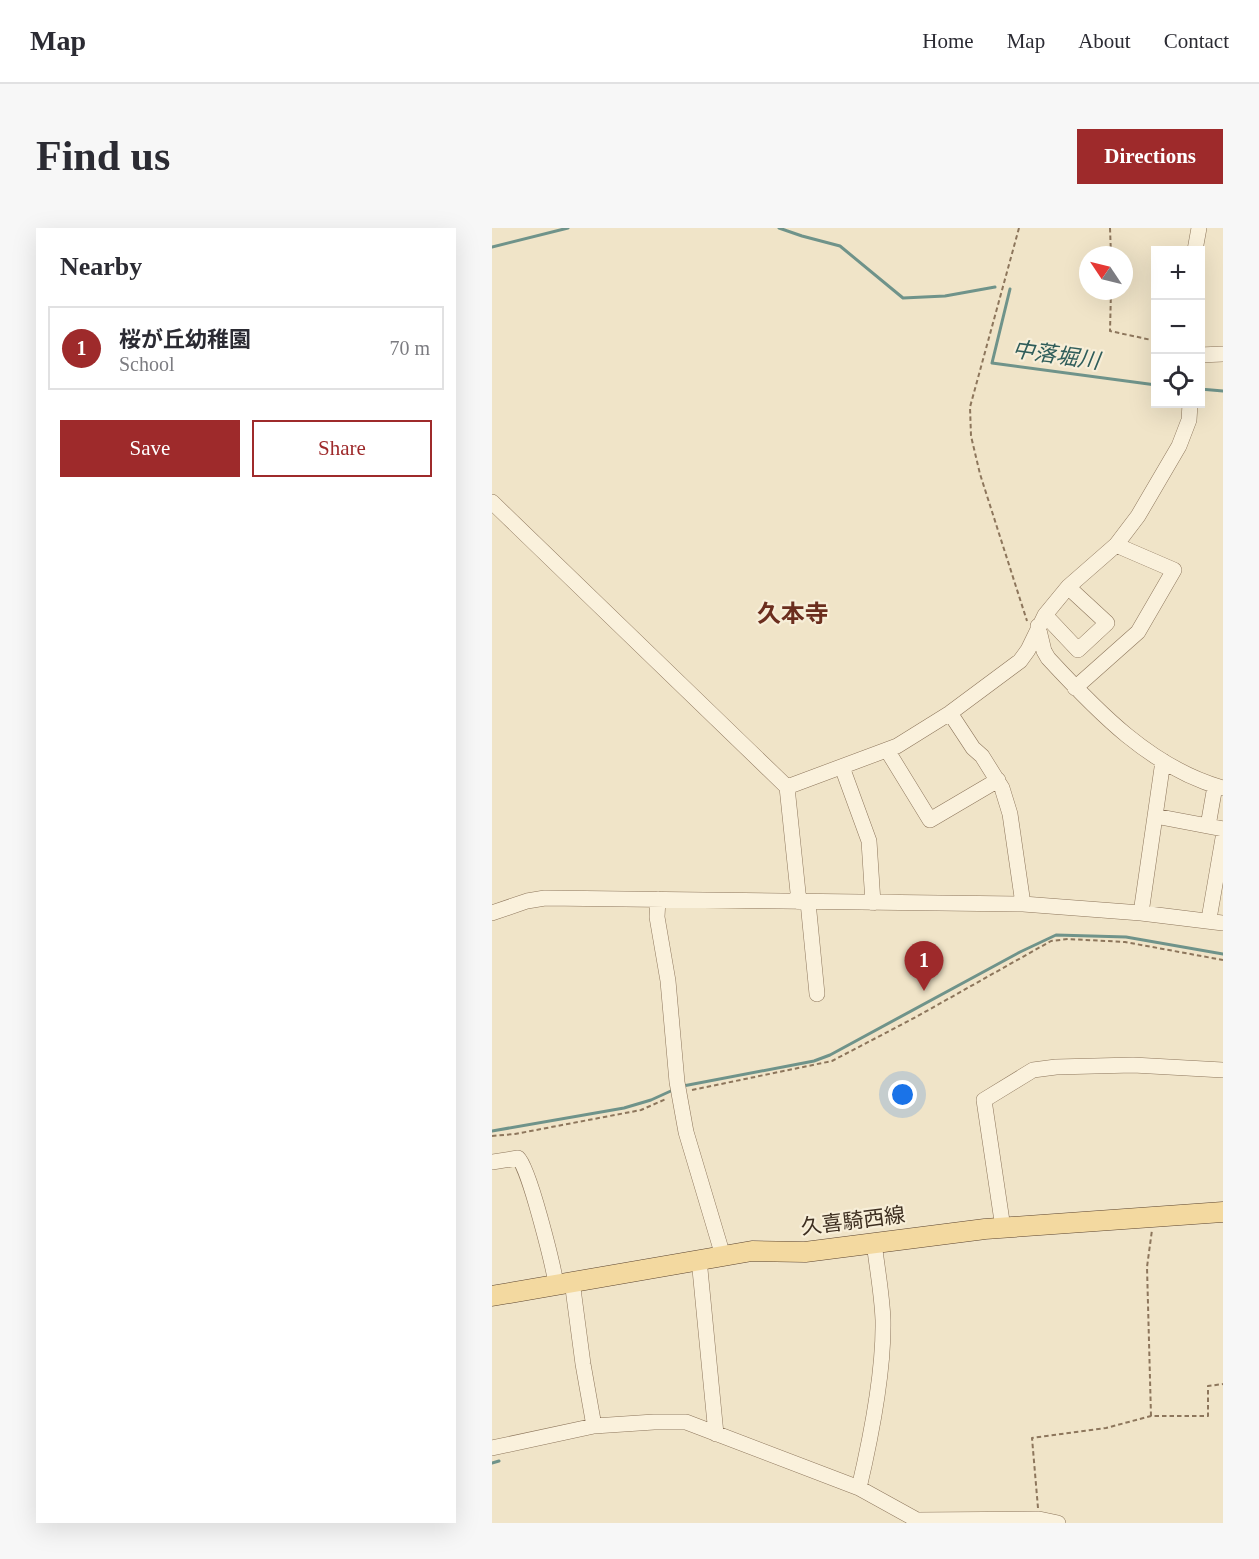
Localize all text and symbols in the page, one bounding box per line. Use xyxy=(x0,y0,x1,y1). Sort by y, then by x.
text: Map xyxy=(30,25,86,56)
text: Home xyxy=(922,29,974,53)
text: Map xyxy=(1007,29,1045,53)
text: About xyxy=(1078,29,1131,53)
text: Contact xyxy=(1164,29,1229,53)
button: Directions xyxy=(1077,129,1223,184)
text: Find us xyxy=(36,133,170,179)
north arrow xyxy=(1079,246,1133,300)
map controls xyxy=(1151,246,1205,408)
button: + xyxy=(1151,246,1205,300)
text: Nearby xyxy=(60,252,142,281)
button: − xyxy=(1151,300,1205,354)
text: 桜が丘幼稚園 xyxy=(119,327,251,352)
water label: 中落堀川 xyxy=(1011,336,1103,374)
text: 1 xyxy=(77,337,87,359)
text: 70 m xyxy=(389,337,430,359)
text: School xyxy=(119,353,175,375)
button: locate xyxy=(1151,354,1205,408)
button: Save xyxy=(60,420,240,477)
button: Share xyxy=(252,420,432,477)
district label: 久本寺 xyxy=(757,601,829,627)
pin: 1 xyxy=(904,942,944,991)
your location xyxy=(888,1080,917,1109)
street label: 久喜騎西線 xyxy=(799,1203,907,1239)

